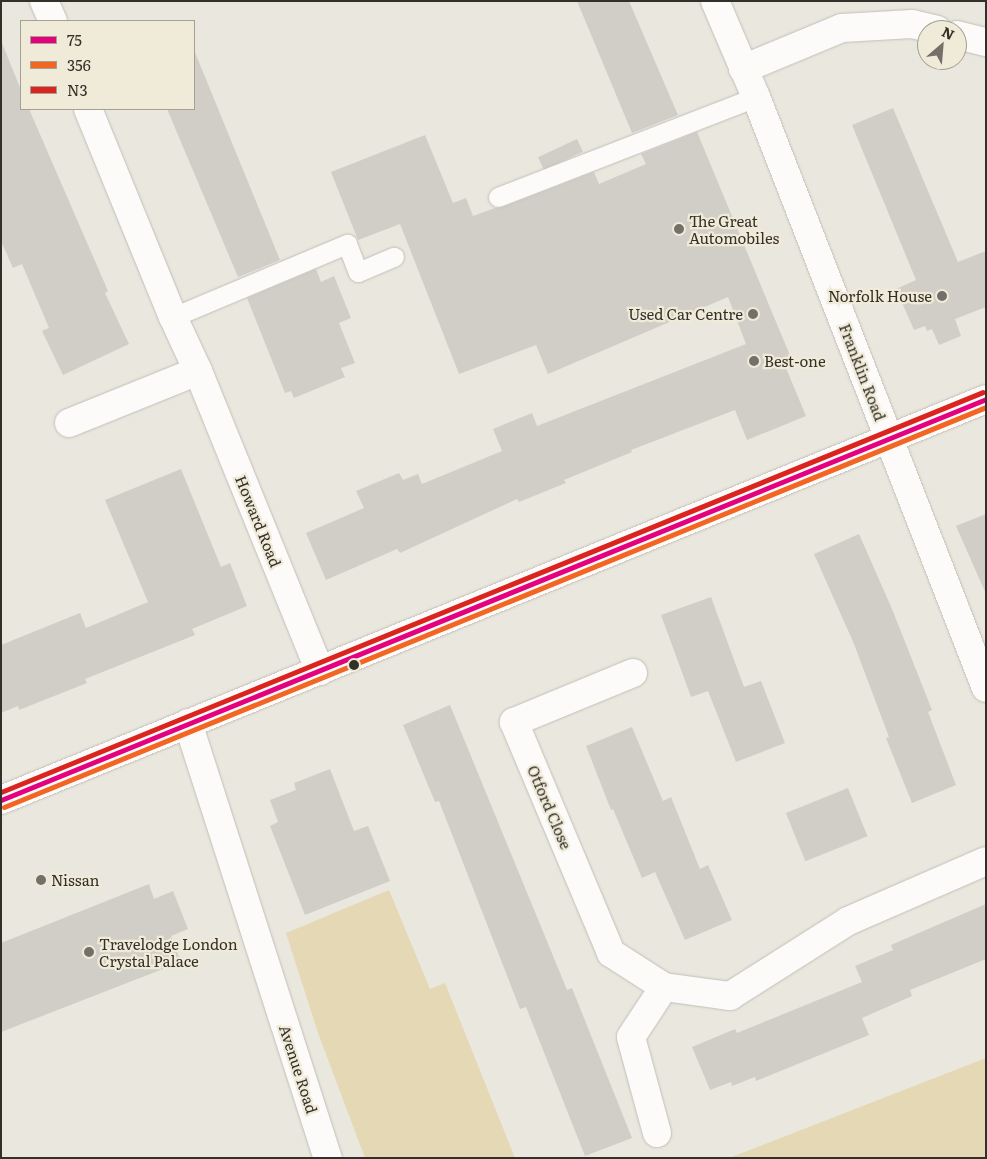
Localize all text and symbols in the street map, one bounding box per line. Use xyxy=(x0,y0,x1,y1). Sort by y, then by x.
legend xyxy=(20,20,195,110)
north arrow xyxy=(917,20,967,70)
text: N xyxy=(939,21,958,44)
text: 75 xyxy=(67,28,82,51)
text: 356 xyxy=(67,53,91,76)
text: N3 xyxy=(67,78,88,101)
place label: The Great Automobiles xyxy=(689,211,779,246)
marker: The Great Automobiles xyxy=(673,223,685,235)
place label: Norfolk House xyxy=(828,287,932,305)
marker: Norfolk House xyxy=(936,290,948,302)
place label: Used Car Centre xyxy=(628,305,743,323)
marker: Used Car Centre xyxy=(747,308,759,320)
street label: Franklin Road xyxy=(836,321,890,423)
place label: Best-one xyxy=(764,352,826,370)
marker: Best-one xyxy=(748,355,760,367)
street label: Howard Road xyxy=(232,473,286,569)
unlabelled marker xyxy=(349,660,359,670)
street label: Otford Close xyxy=(524,762,576,852)
place label: Nissan xyxy=(51,871,99,889)
marker: Nissan xyxy=(35,874,47,886)
place label: Travelodge London Crystal Palace xyxy=(99,934,238,969)
marker: Travelodge London Crystal Palace xyxy=(83,946,95,958)
street label: Avenue Road xyxy=(276,1022,322,1116)

